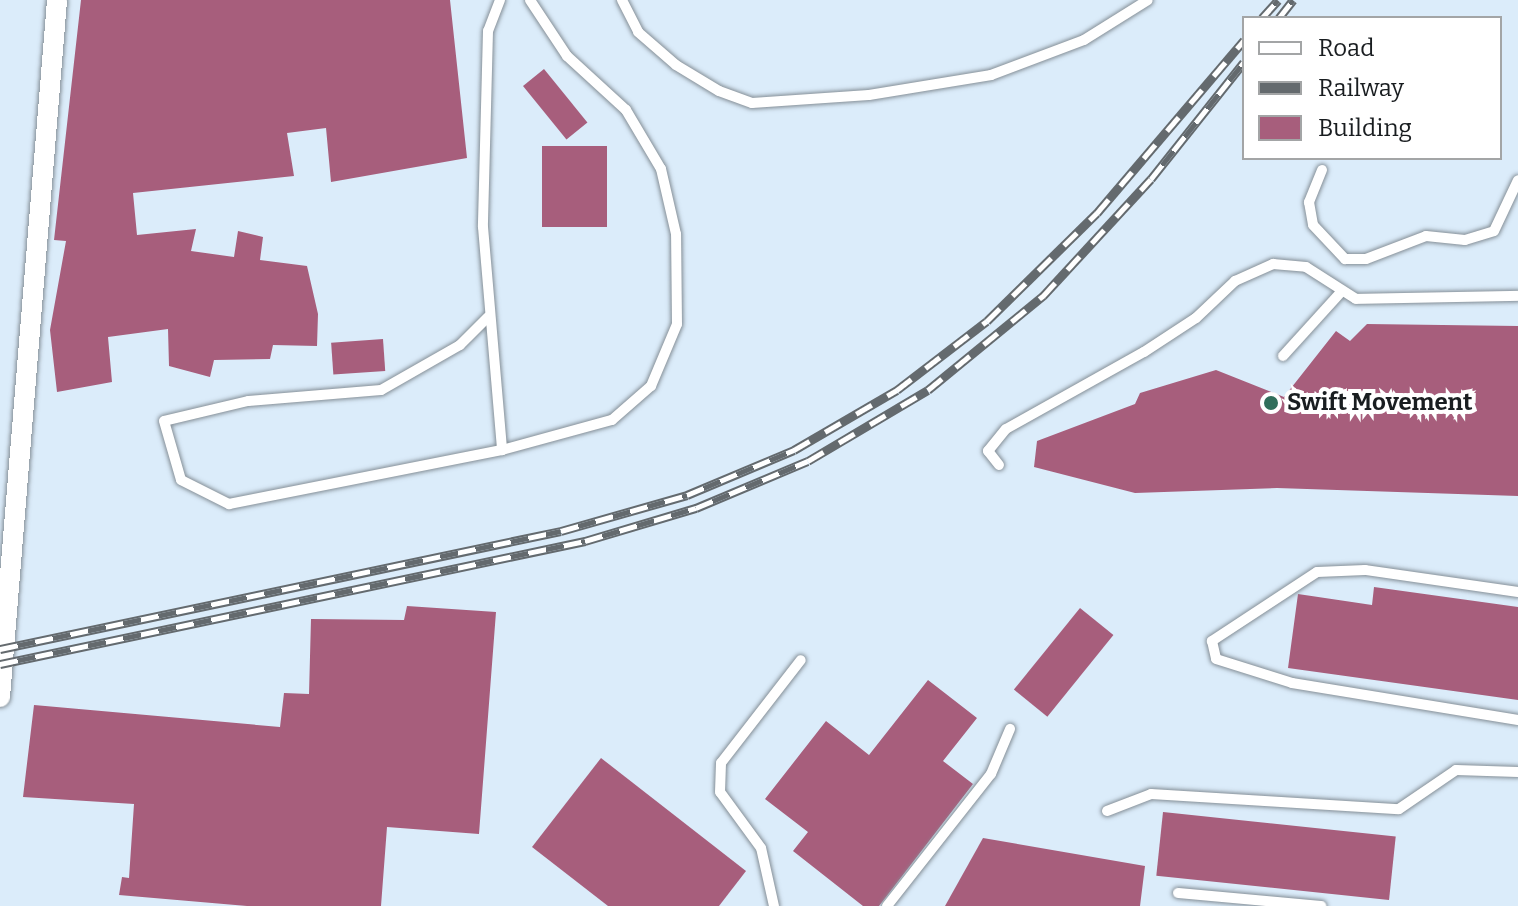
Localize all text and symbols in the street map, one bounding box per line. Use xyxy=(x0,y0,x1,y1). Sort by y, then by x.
legend xyxy=(1242,16,1502,160)
text: Road xyxy=(1318,34,1374,62)
text: Railway xyxy=(1318,74,1404,102)
text: Building xyxy=(1318,114,1412,142)
place label: Swift Movement xyxy=(1287,389,1473,417)
marker: Swift Movement xyxy=(1262,394,1280,412)

